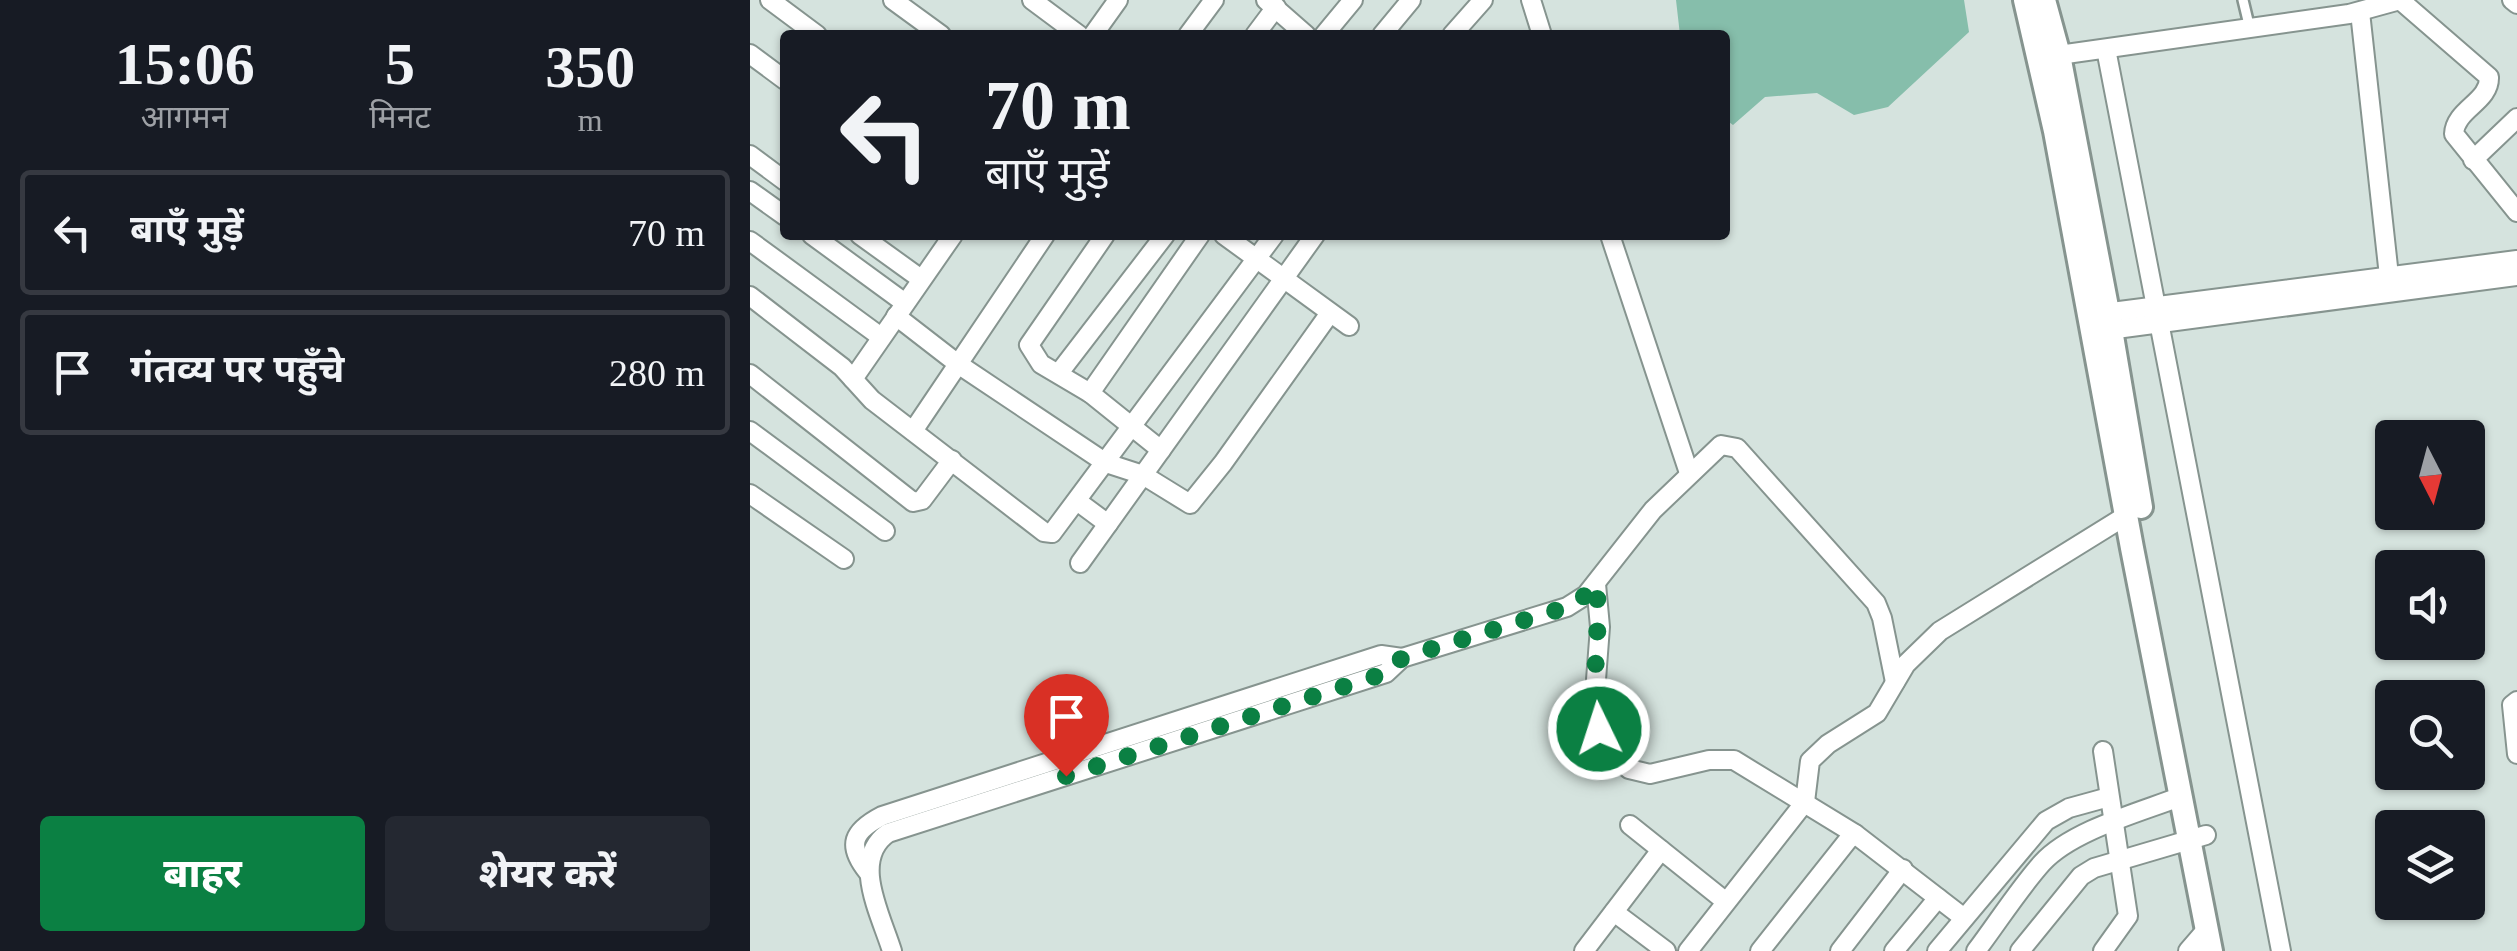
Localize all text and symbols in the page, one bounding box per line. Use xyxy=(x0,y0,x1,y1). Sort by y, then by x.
text: 15:06 xyxy=(115,31,255,97)
text: 5 xyxy=(385,31,415,97)
text: 350 xyxy=(545,34,635,100)
text: 70 m xyxy=(985,67,1131,144)
icon: left xyxy=(820,70,950,200)
text: आगमन xyxy=(141,99,228,135)
text: मिनट xyxy=(369,99,431,135)
text: m xyxy=(578,102,603,138)
text: बाएँ मुड़ें xyxy=(985,149,1109,199)
icon: left xyxy=(45,205,100,260)
text: बाएँ मुड़ें xyxy=(130,208,244,250)
text: 70 m xyxy=(628,212,705,254)
icon: arrive xyxy=(45,345,100,400)
text: गंतव्य पर पहुँचे xyxy=(130,348,344,390)
text: 280 m xyxy=(609,352,705,394)
north arrow xyxy=(2375,420,2485,530)
map controls xyxy=(2375,420,2485,920)
button: sound xyxy=(2375,550,2485,660)
pin xyxy=(1024,674,1109,777)
position arrow xyxy=(1547,677,1651,781)
button: search xyxy=(2375,680,2485,790)
icon: arrive xyxy=(1039,689,1094,744)
button: layers xyxy=(2375,810,2485,920)
button: बाहर xyxy=(40,816,365,931)
button: शेयर करें xyxy=(385,816,710,931)

